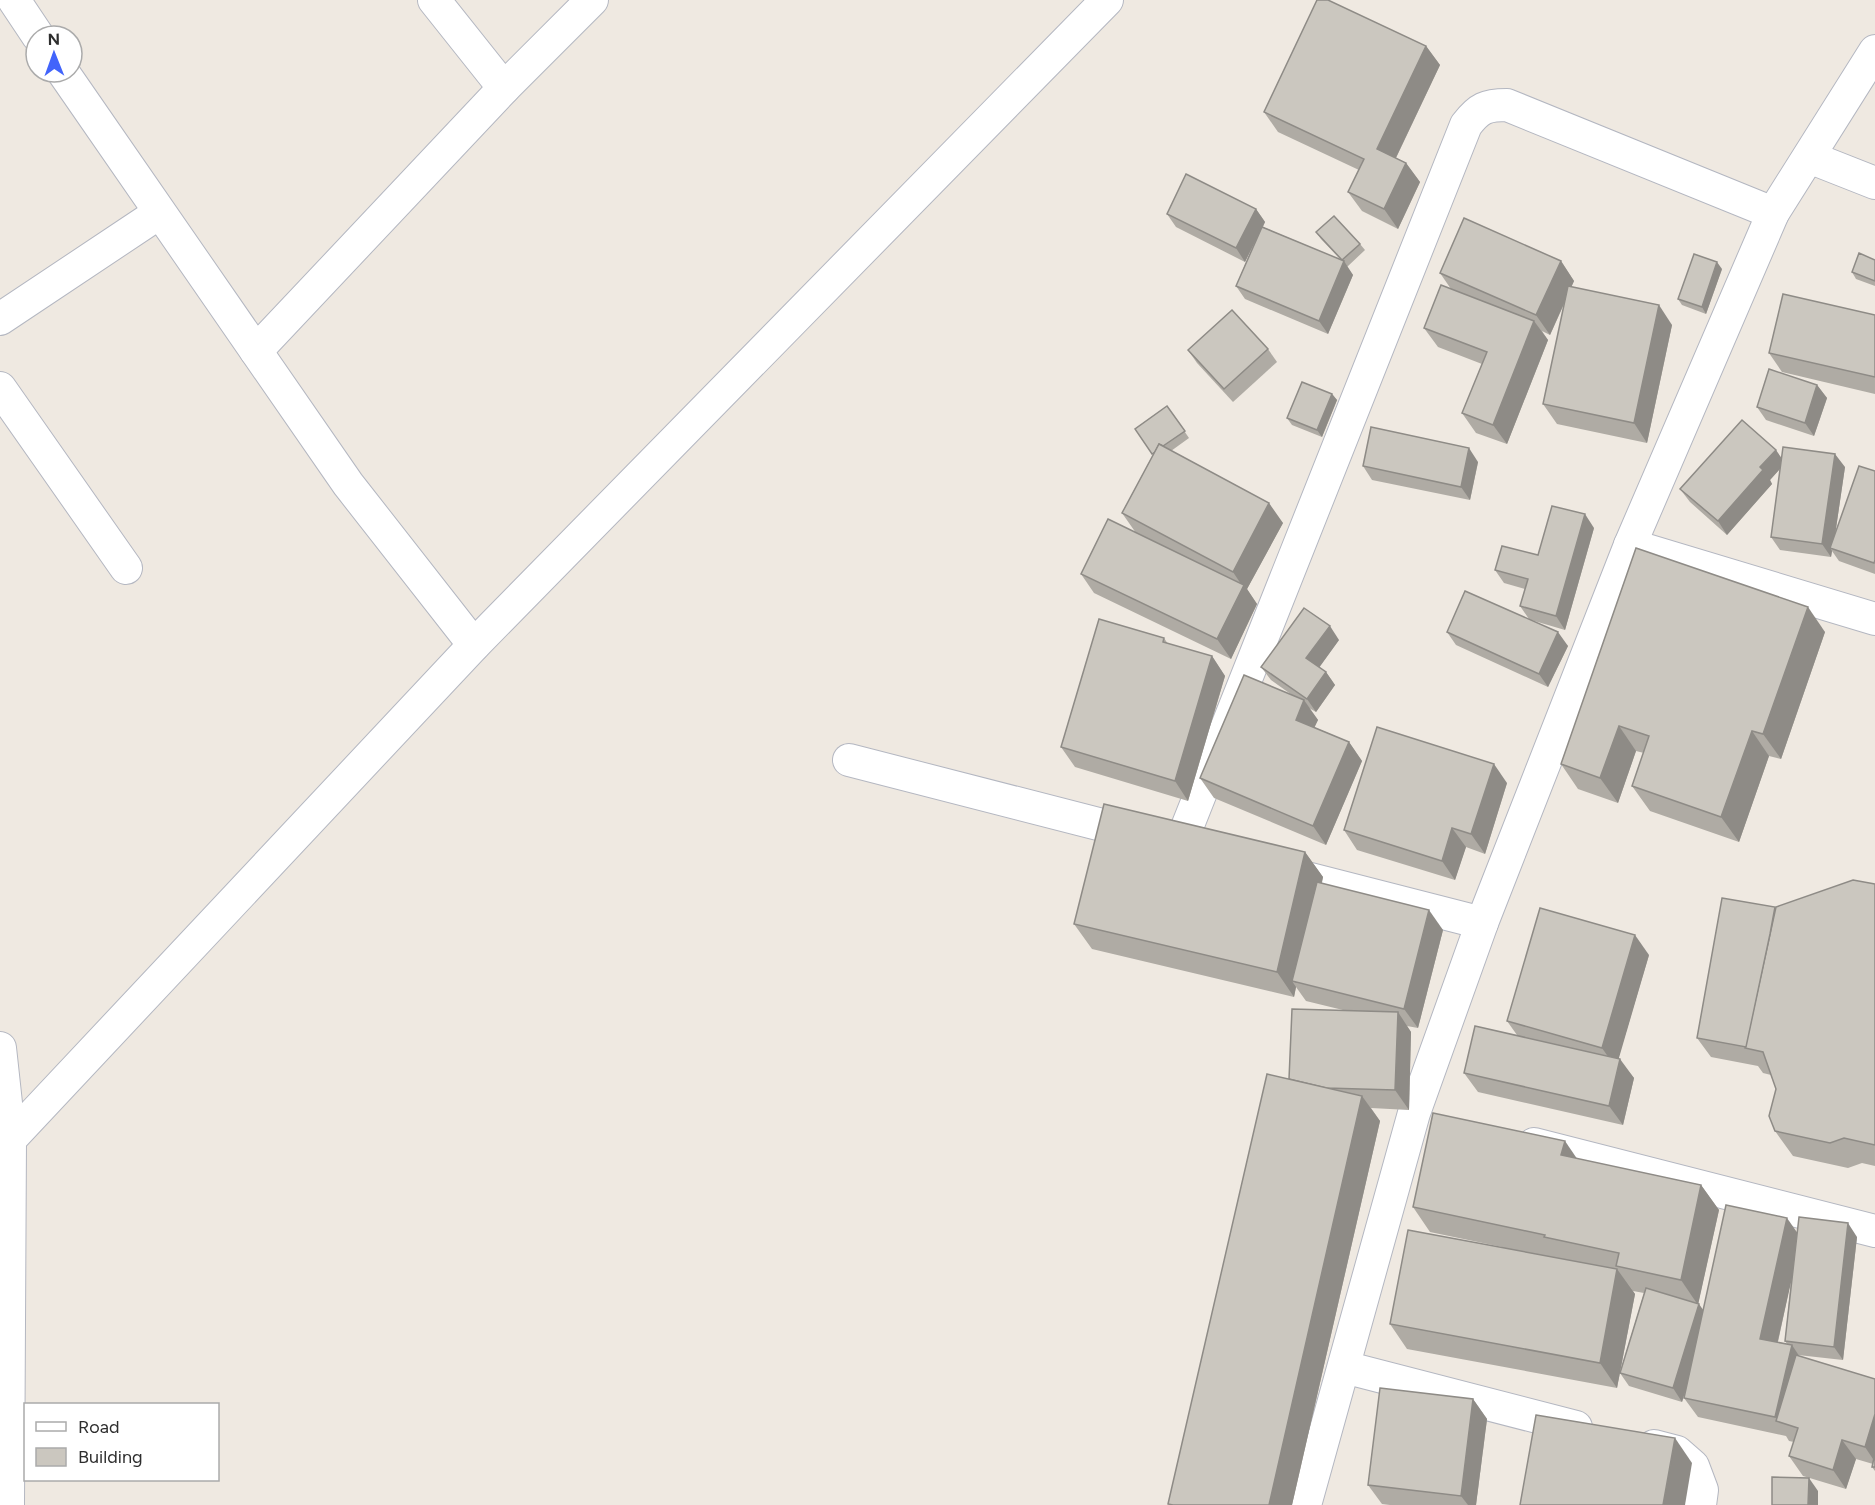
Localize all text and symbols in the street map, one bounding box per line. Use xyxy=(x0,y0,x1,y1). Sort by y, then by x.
north arrow xyxy=(24,24,84,84)
text: N xyxy=(47,30,60,49)
legend xyxy=(24,1403,219,1481)
text: Road xyxy=(78,1416,119,1438)
text: Building xyxy=(78,1446,143,1468)

